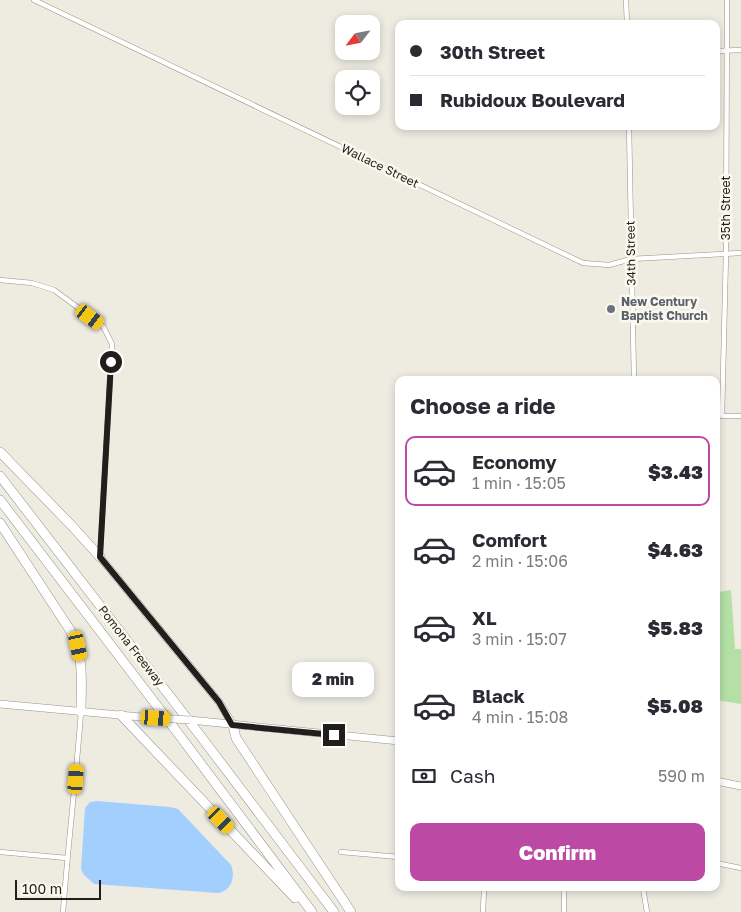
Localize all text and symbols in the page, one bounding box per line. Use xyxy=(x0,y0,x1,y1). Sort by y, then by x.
north arrow xyxy=(335,15,380,60)
map controls xyxy=(335,15,380,115)
text: 30th Street xyxy=(440,40,545,63)
button: locate xyxy=(335,70,380,115)
text: Rubidoux Boulevard xyxy=(440,88,625,111)
street label: Wallace Street xyxy=(339,140,422,191)
street label: 35th Street xyxy=(718,175,733,240)
street label: 34th Street xyxy=(622,220,639,286)
place label: New Century Baptist Church xyxy=(621,294,708,323)
car xyxy=(73,302,106,332)
marker: New Century Baptist Church xyxy=(605,303,617,315)
route start xyxy=(100,351,122,373)
text: Choose a ride xyxy=(410,392,556,419)
icon: car xyxy=(412,449,457,494)
text: Economy xyxy=(472,450,557,473)
text: $3.43 xyxy=(648,460,703,483)
text: 1 min · 15:05 xyxy=(472,473,566,493)
icon: car xyxy=(412,527,457,572)
text: Comfort xyxy=(472,528,547,551)
text: $4.63 xyxy=(648,538,703,561)
text: 2 min · 15:06 xyxy=(472,551,568,571)
street label: Pomona Freeway xyxy=(95,602,168,689)
icon: car xyxy=(412,605,457,650)
text: XL xyxy=(472,606,497,629)
text: $5.83 xyxy=(648,616,703,639)
text: 3 min · 15:07 xyxy=(472,629,567,649)
car xyxy=(67,630,88,662)
callout: 2 min xyxy=(293,662,375,698)
text: 2 min xyxy=(312,669,354,689)
icon: car xyxy=(412,683,457,728)
text: Black xyxy=(472,684,525,707)
text: $5.08 xyxy=(647,694,703,717)
text: 4 min · 15:08 xyxy=(472,707,568,727)
car xyxy=(140,709,171,727)
route end xyxy=(323,724,345,746)
icon: cash xyxy=(410,762,438,790)
car xyxy=(67,764,84,794)
text: Cash xyxy=(450,764,495,787)
text: 590 m xyxy=(658,766,705,786)
car xyxy=(205,804,236,836)
button: Confirm xyxy=(410,823,705,881)
scale bar xyxy=(15,877,101,900)
text: 100 m xyxy=(22,880,62,897)

